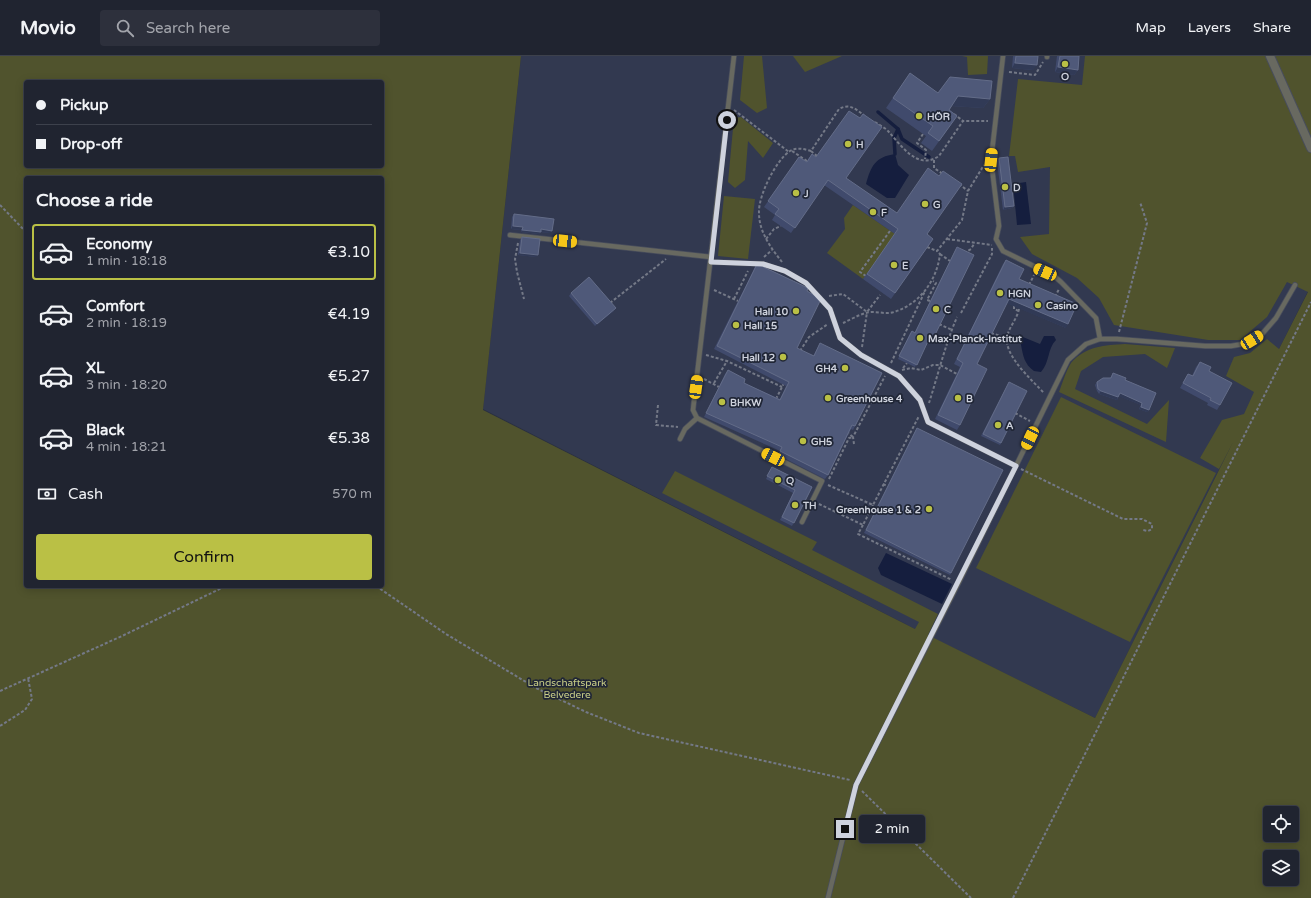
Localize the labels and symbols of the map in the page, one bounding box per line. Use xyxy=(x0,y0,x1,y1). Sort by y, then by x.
marker: O xyxy=(1060,59,1070,69)
place label: O xyxy=(1061,71,1069,83)
route start xyxy=(718,111,736,129)
marker: HÖR xyxy=(914,111,924,121)
place label: HÖR xyxy=(927,111,950,123)
marker: H xyxy=(843,139,853,149)
place label: H xyxy=(856,139,864,151)
car xyxy=(984,147,998,173)
marker: D xyxy=(1000,182,1010,192)
place label: D xyxy=(1013,182,1021,194)
marker: J xyxy=(791,188,801,198)
place label: J xyxy=(803,188,809,200)
marker: G xyxy=(920,199,930,209)
place label: G xyxy=(933,199,941,211)
marker: F xyxy=(868,207,878,217)
place label: F xyxy=(881,207,887,219)
car xyxy=(552,234,578,248)
marker: E xyxy=(889,260,899,270)
place label: E xyxy=(902,260,909,272)
car xyxy=(1032,262,1058,282)
marker: HGN xyxy=(995,288,1005,298)
place label: HGN xyxy=(1008,288,1031,300)
marker: Casino xyxy=(1033,300,1043,310)
place label: Casino xyxy=(1046,300,1078,312)
marker: C xyxy=(931,304,941,314)
place label: C xyxy=(944,304,951,316)
place label: Hall 10 xyxy=(755,306,789,318)
marker: Hall 10 xyxy=(791,306,801,316)
marker: Hall 15 xyxy=(731,320,741,330)
place label: Hall 15 xyxy=(744,320,777,332)
car xyxy=(1239,329,1265,351)
marker: Max-Planck-Institut xyxy=(915,333,925,343)
place label: Max-Planck-Institut xyxy=(928,333,1022,345)
place label: Hall 12 xyxy=(742,352,775,364)
marker: Hall 12 xyxy=(778,352,788,362)
place label: GH4 xyxy=(816,363,838,375)
marker: GH4 xyxy=(840,363,850,373)
car xyxy=(688,374,704,400)
marker: Greenhouse 4 xyxy=(823,393,833,403)
place label: Greenhouse 4 xyxy=(836,393,903,405)
marker: B xyxy=(953,393,963,403)
place label: B xyxy=(966,393,973,405)
marker: BHKW xyxy=(717,397,727,407)
place label: BHKW xyxy=(730,397,762,409)
marker: A xyxy=(993,420,1003,430)
place label: A xyxy=(1006,420,1014,432)
car xyxy=(1019,425,1041,451)
marker: GH5 xyxy=(798,436,808,446)
place label: GH5 xyxy=(811,436,832,448)
car xyxy=(760,446,786,468)
marker: Q xyxy=(773,475,783,485)
place label: Q xyxy=(786,475,794,487)
marker: TH xyxy=(790,500,800,510)
place label: TH xyxy=(802,500,817,512)
place label: Greenhouse 1 & 2 xyxy=(836,504,921,516)
marker: Greenhouse 1 & 2 xyxy=(924,504,934,514)
park label: Landschaftspark Belvedere xyxy=(527,677,607,701)
callout: 2 min xyxy=(859,815,925,843)
route end xyxy=(836,820,854,838)

